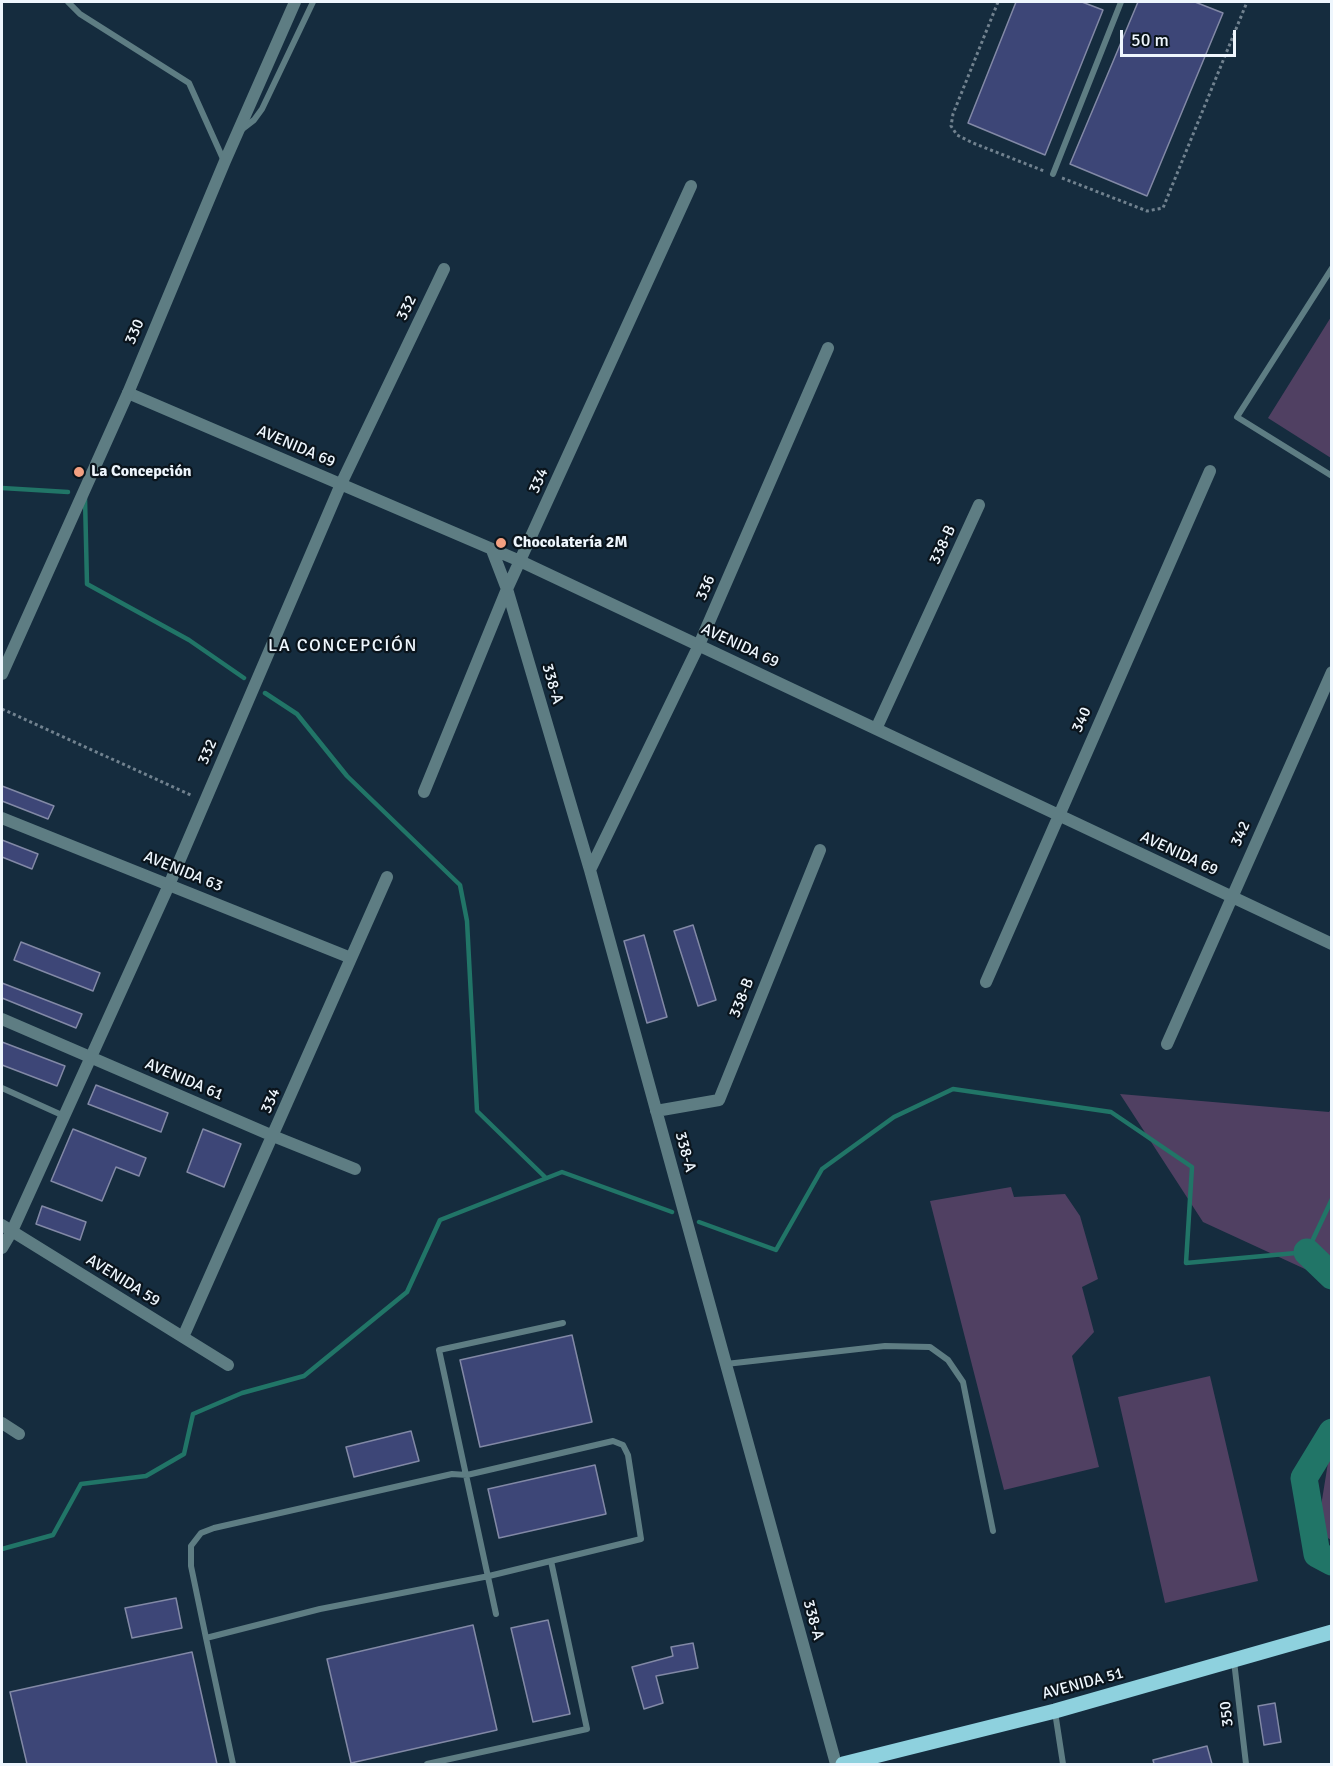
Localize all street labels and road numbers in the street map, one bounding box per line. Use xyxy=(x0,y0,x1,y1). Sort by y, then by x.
street label: 332 xyxy=(393,292,421,324)
street label: 330 xyxy=(121,316,149,348)
street label: AVENIDA 69 xyxy=(254,422,338,472)
street label: 334 xyxy=(525,465,553,497)
street label: 338-B xyxy=(926,522,960,568)
street label: 336 xyxy=(692,572,720,604)
street label: AVENIDA 69 xyxy=(698,620,782,672)
street label: 338-A xyxy=(537,662,567,706)
street label: 340 xyxy=(1068,704,1096,736)
street label: 332 xyxy=(194,736,222,768)
street label: 342 xyxy=(1227,818,1255,850)
street label: AVENIDA 69 xyxy=(1137,828,1221,880)
street label: AVENIDA 63 xyxy=(141,847,225,897)
street label: 338-B xyxy=(725,975,759,1021)
street label: AVENIDA 61 xyxy=(142,1055,226,1105)
street label: 334 xyxy=(257,1085,285,1117)
street label: 338-A xyxy=(670,1130,700,1174)
street label: AVENIDA 59 xyxy=(82,1251,164,1311)
street label: 338-A xyxy=(798,1598,828,1642)
street label: AVENIDA 51 xyxy=(1040,1664,1126,1704)
street label: 350 xyxy=(1216,1700,1238,1728)

